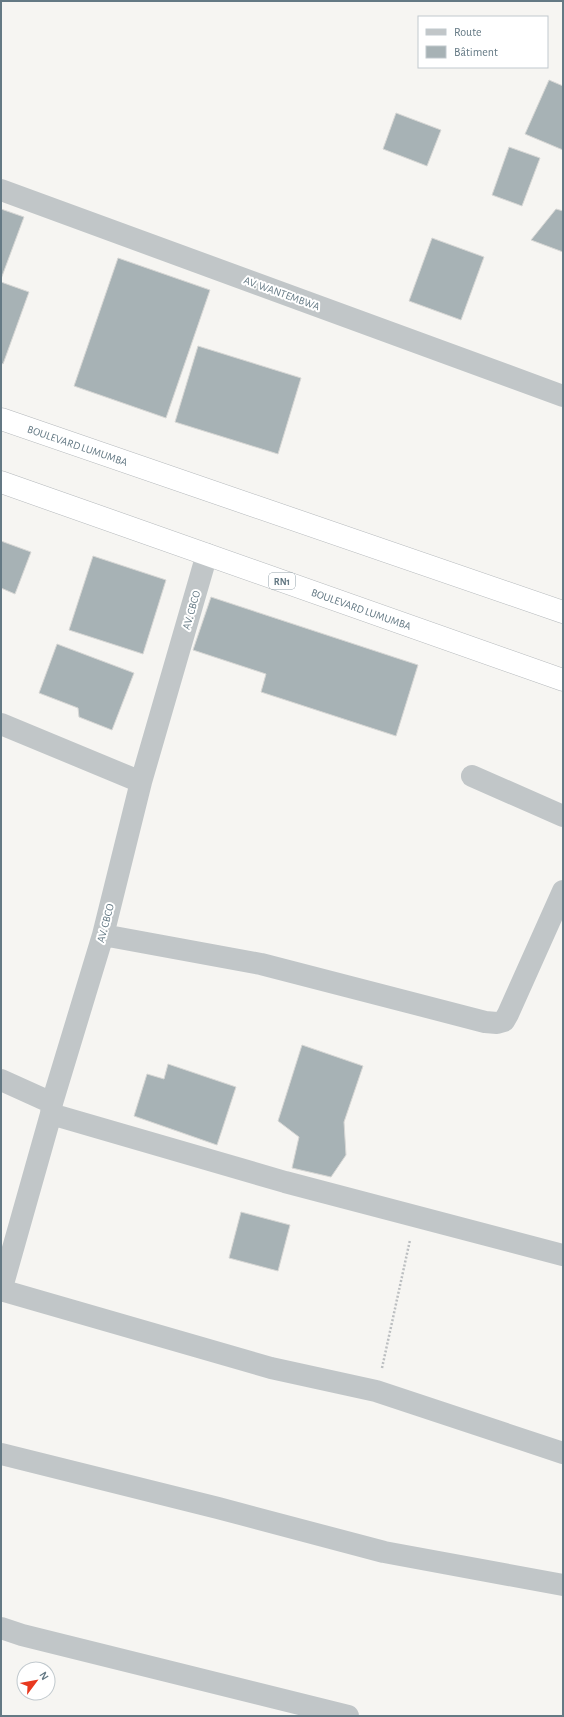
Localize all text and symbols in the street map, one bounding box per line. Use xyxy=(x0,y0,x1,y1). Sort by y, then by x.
legend xyxy=(418,16,548,68)
text: Route xyxy=(454,26,481,38)
text: Bâtiment xyxy=(454,46,498,58)
street label: AV. WANTEMBWA xyxy=(242,275,322,313)
street label: BOULEVARD LUMUMBA xyxy=(26,424,130,468)
road number: RN1 xyxy=(269,573,295,589)
street label: BOULEVARD LUMUMBA xyxy=(310,587,413,632)
street label: AV. CBCO xyxy=(181,589,202,631)
street label: AV. CBCO xyxy=(95,902,116,944)
north arrow xyxy=(16,1661,56,1701)
text: N xyxy=(37,1670,51,1682)

